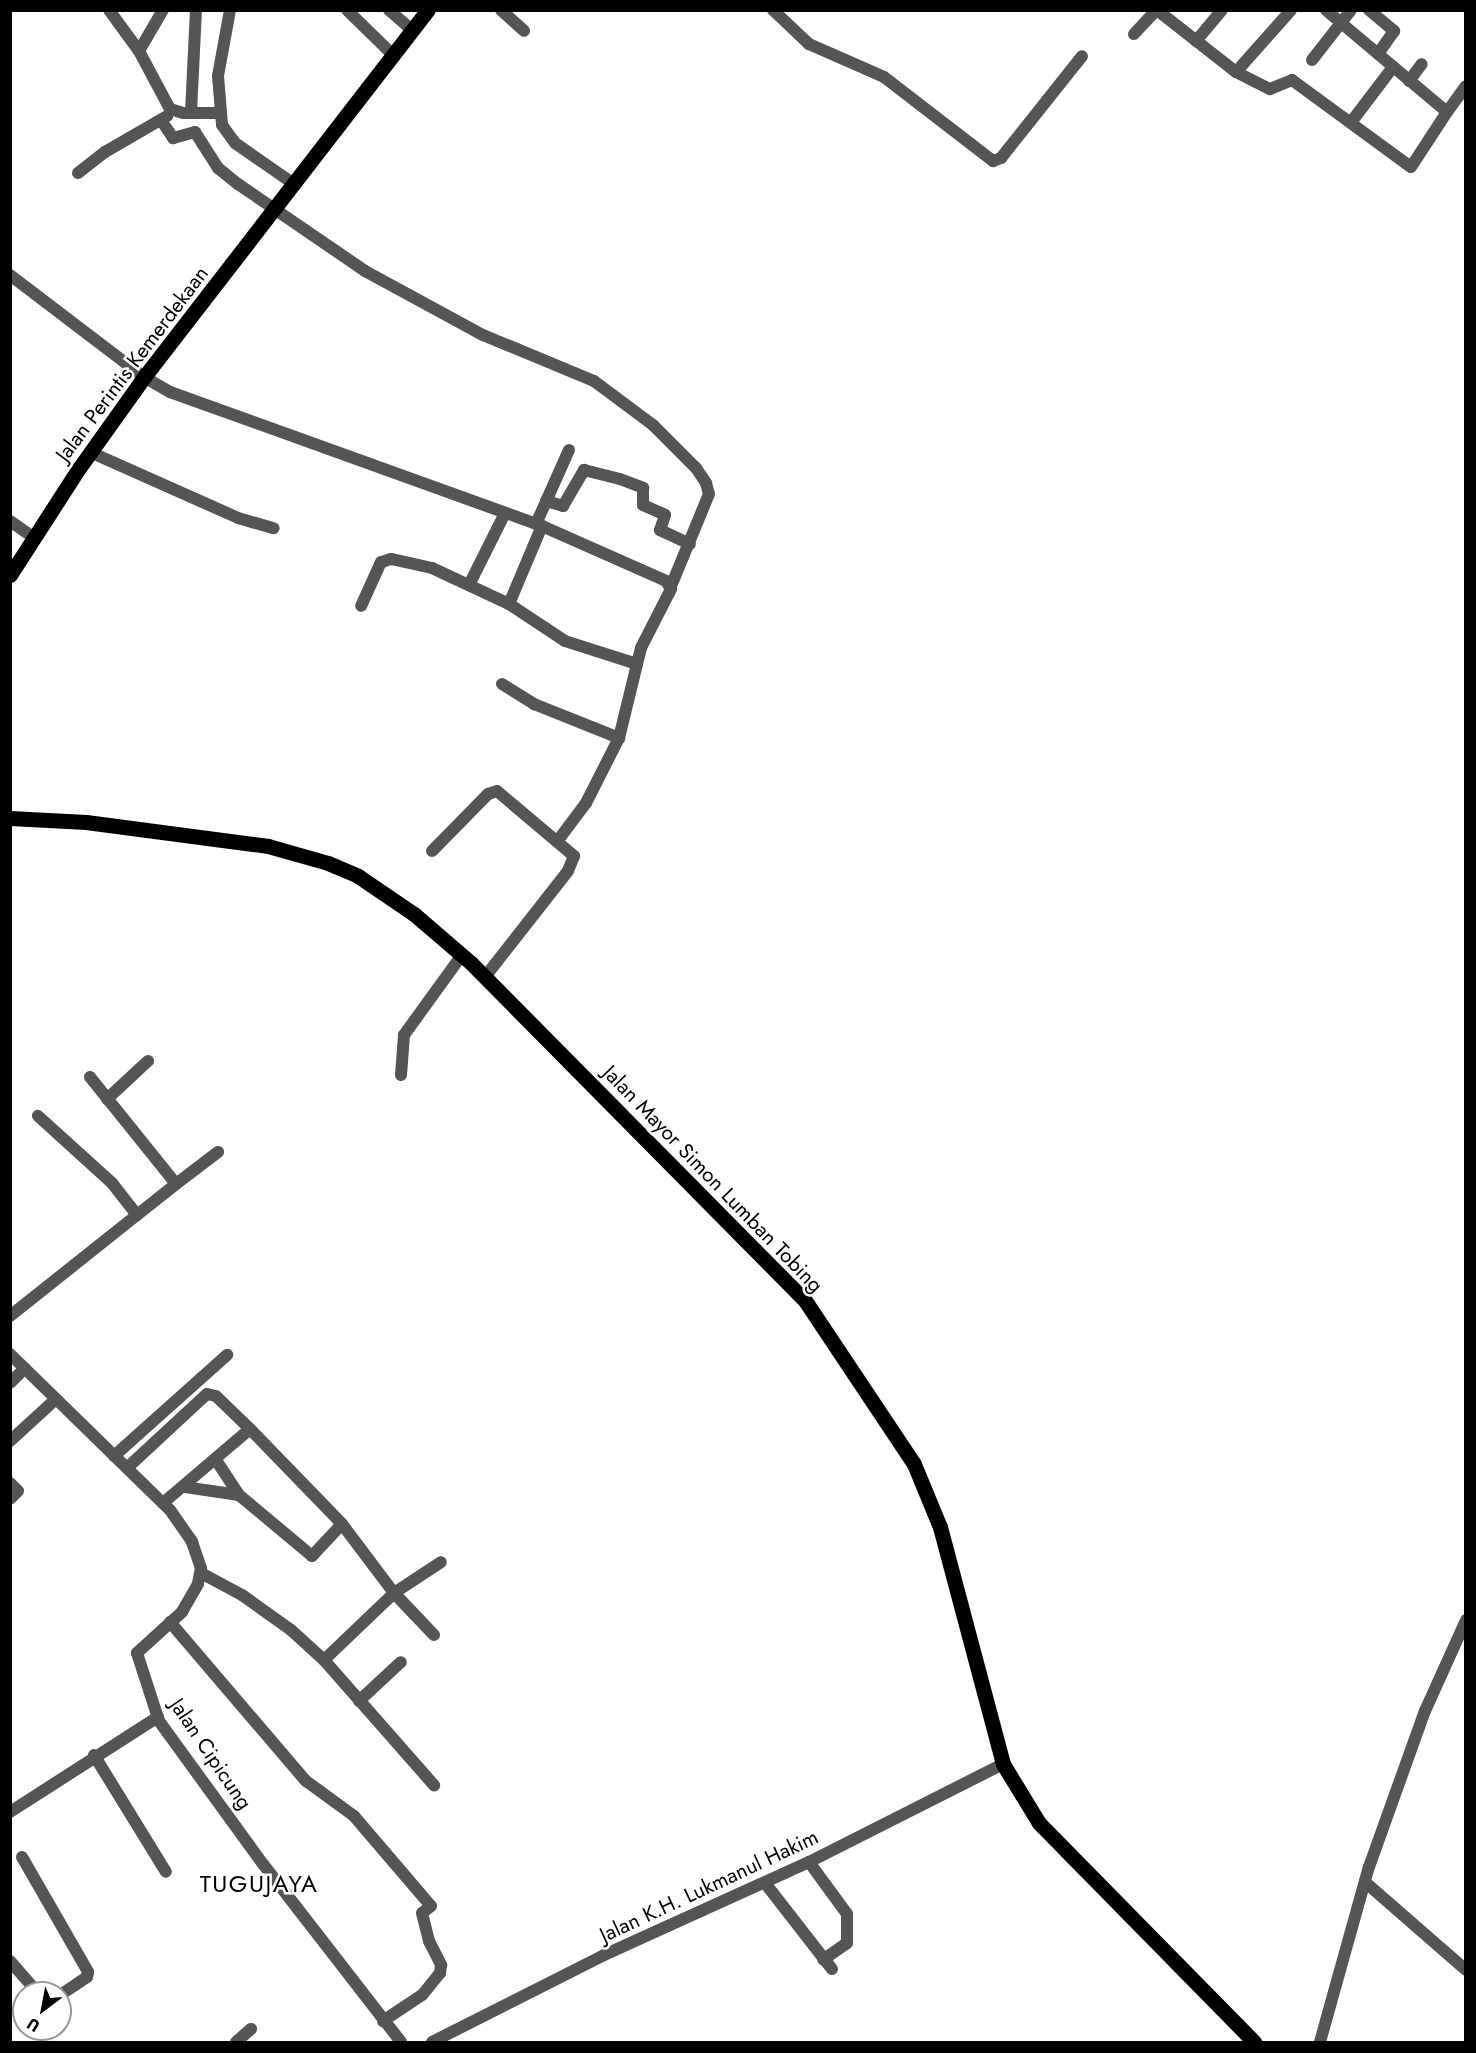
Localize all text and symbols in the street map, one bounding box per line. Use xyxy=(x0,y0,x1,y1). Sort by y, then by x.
street label: Jalan Perintis Kemerdekaan xyxy=(50,261,214,467)
street label: Jalan Mayor Simon Lumban Tobing xyxy=(598,1060,828,1298)
street label: Jalan Cipicung xyxy=(165,1694,257,1814)
street label: Jalan K.H. Lukmanul Hakim xyxy=(596,1824,822,1948)
district label: TUGUJAYA xyxy=(200,1870,318,1898)
north arrow xyxy=(12,1981,72,2041)
text: U xyxy=(22,2012,44,2038)

